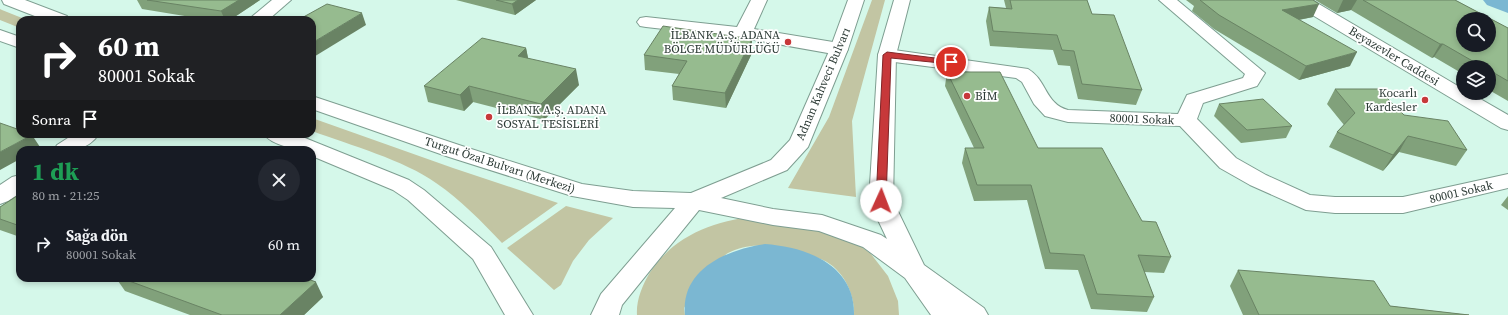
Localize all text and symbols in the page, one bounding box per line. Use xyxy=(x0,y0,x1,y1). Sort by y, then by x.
map controls xyxy=(1456,12,1496,100)
button: search xyxy=(1456,12,1496,52)
street label: Beyazevler Caddesi xyxy=(1346,23,1442,90)
street label: Adnan Kahveci Bulvarı xyxy=(792,25,854,143)
text: 60 m xyxy=(98,27,160,65)
place label: İLBANK A.Ş. ADANA BÖLGE MÜDÜRLÜĞÜ xyxy=(664,27,780,57)
icon: right xyxy=(32,32,84,84)
marker: İLBANK A.Ş. ADANA BÖLGE MÜDÜRLÜĞÜ xyxy=(783,37,793,47)
pin xyxy=(934,45,968,79)
icon: arrive xyxy=(940,51,962,73)
button: layers xyxy=(1456,60,1496,100)
text: 80001 Sokak xyxy=(98,63,195,88)
place label: Kocarlı Kardesler xyxy=(1365,85,1417,115)
place label: BİM xyxy=(975,88,998,104)
marker: BİM xyxy=(962,91,972,101)
marker: Kocarlı Kardesler xyxy=(1420,95,1430,105)
place label: İLBANK A.Ş. ADANA SOSYAL TESİSLERİ xyxy=(497,102,607,132)
icon: arrive xyxy=(79,108,101,130)
text: Sonra xyxy=(32,109,71,130)
street label: 80001 Sokak xyxy=(1109,110,1175,128)
marker: İLBANK A.Ş. ADANA SOSYAL TESİSLERİ xyxy=(484,112,494,122)
street label: Turgut Özal Bulvarı (Merkezi) xyxy=(423,133,577,197)
text: 1 dk xyxy=(32,155,79,188)
button: close xyxy=(258,159,300,201)
street label: 80001 Sokak xyxy=(1428,177,1495,207)
position arrow xyxy=(860,180,902,222)
text: 80 m · 21:25 xyxy=(32,187,100,204)
text: Sağa dön xyxy=(66,225,128,246)
icon: right xyxy=(32,233,54,255)
text: 60 m xyxy=(268,234,300,255)
text: 80001 Sokak xyxy=(66,246,136,263)

